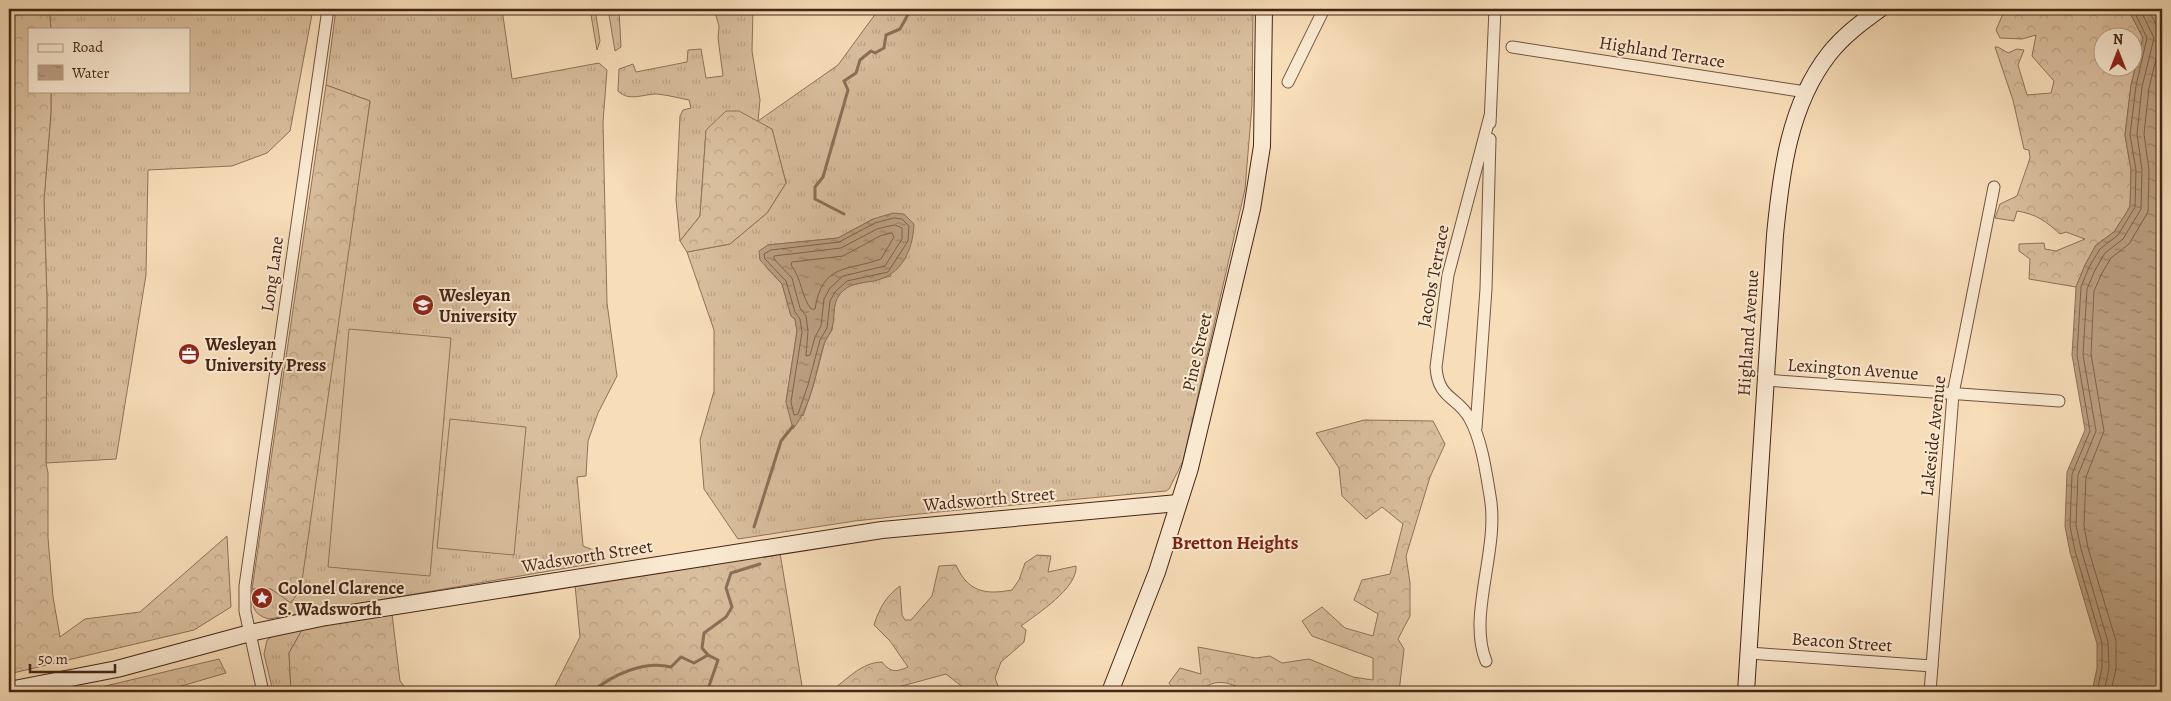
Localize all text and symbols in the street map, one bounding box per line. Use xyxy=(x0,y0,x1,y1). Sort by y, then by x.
legend xyxy=(28,28,190,92)
north arrow xyxy=(2094,28,2144,78)
street label: Highland Terrace xyxy=(1597,30,1727,74)
text: N xyxy=(2113,30,2123,49)
text: Road xyxy=(72,37,104,57)
text: Water xyxy=(71,63,109,83)
street label: Jacobs Terrace xyxy=(1411,223,1455,329)
street label: Long Lane xyxy=(255,235,289,313)
street label: Highland Avenue xyxy=(1732,269,1764,397)
place label: Wesleyan University xyxy=(438,283,517,328)
school or university icon: Wesleyan University xyxy=(411,293,435,317)
street label: Pine Street xyxy=(1176,310,1218,394)
place label: Wesleyan University Press xyxy=(204,332,326,377)
office icon: Wesleyan University Press xyxy=(177,342,201,366)
street label: Lexington Avenue xyxy=(1787,352,1919,386)
street label: Lakeside Avenue xyxy=(1915,374,1951,498)
street label: Wadsworth Street xyxy=(921,481,1056,517)
district label: Bretton Heights xyxy=(1172,530,1299,556)
street label: Wadsworth Street xyxy=(519,534,654,578)
place label: Colonel Clarence S. Wadsworth xyxy=(278,576,404,621)
place icon: Colonel Clarence S. Wadsworth xyxy=(250,586,274,610)
street label: Beacon Street xyxy=(1791,627,1893,657)
scale bar xyxy=(30,641,115,673)
text: 50 m xyxy=(38,649,68,669)

